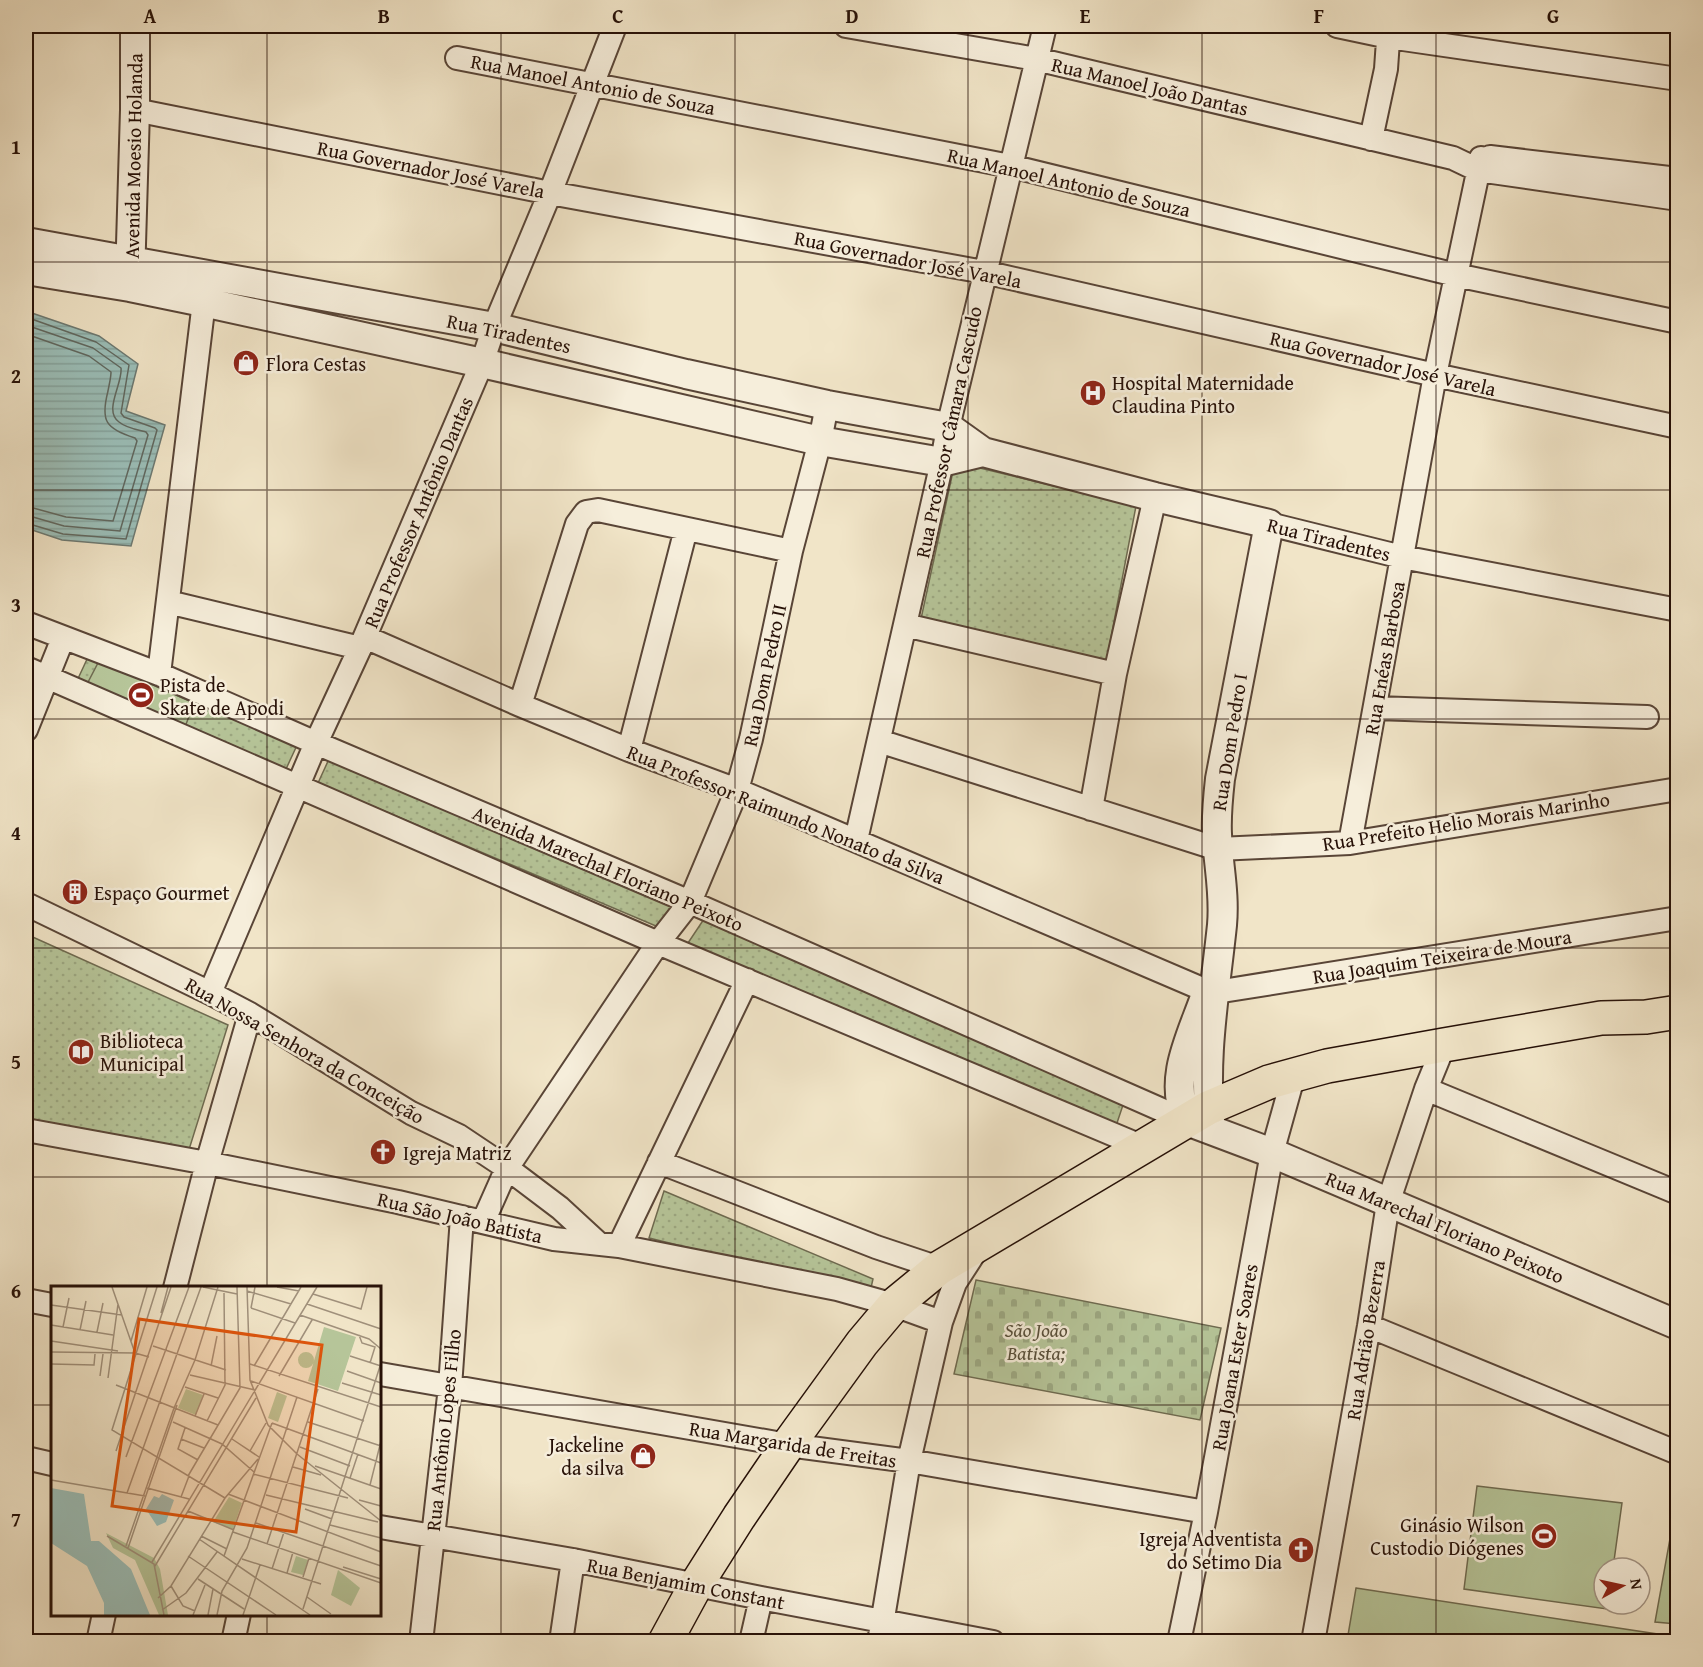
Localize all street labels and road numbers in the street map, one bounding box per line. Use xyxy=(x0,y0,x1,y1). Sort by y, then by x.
street label: Rua Manoel Antonio de Souza xyxy=(468,46,718,122)
street label: Rua Manoel João Dantas xyxy=(1049,49,1251,123)
street label: Avenida Moesio Holanda xyxy=(117,52,149,259)
street label: Rua Governador José Varela xyxy=(315,133,548,205)
street label: Rua Manoel Antonio de Souza xyxy=(945,140,1194,224)
street label: Rua Governador José Varela xyxy=(792,223,1025,295)
street label: Rua Professor Câmara Cascudo xyxy=(907,304,989,560)
street label: Rua Tiradentes xyxy=(444,306,574,360)
street label: Rua Governador José Varela xyxy=(1267,323,1499,403)
street label: Rua Professor Antônio Dantas xyxy=(356,392,480,632)
street label: Rua Tiradentes xyxy=(1264,510,1394,568)
street label: Rua Enéas Barbosa xyxy=(1356,578,1412,737)
street label: Rua Dom Pedro II xyxy=(735,601,793,749)
street label: Rua Dom Pedro I xyxy=(1204,671,1254,813)
street label: Rua Professor Raimundo Nonato da Silva xyxy=(623,737,950,891)
street label: Rua Prefeito Helio Morais Marinho xyxy=(1320,784,1612,858)
street label: Avenida Marechal Floriano Peixoto xyxy=(468,798,748,938)
street label: Rua Joaquim Teixeira de Moura xyxy=(1311,921,1574,991)
street label: Rua Nossa Senhora da Conceição xyxy=(180,969,430,1131)
street label: Rua Marechal Floriano Peixoto xyxy=(1321,1164,1569,1290)
street label: Rua São João Batista xyxy=(375,1184,546,1250)
street label: Rua Adrião Bezerra xyxy=(1338,1257,1392,1422)
street label: Rua Joana Ester Soares xyxy=(1203,1261,1265,1453)
street label: Rua Antônio Lopes Filho xyxy=(418,1327,468,1533)
street label: Rua Margarida de Freitas xyxy=(687,1413,899,1475)
street label: Rua Benjamim Constant xyxy=(585,1550,787,1616)

